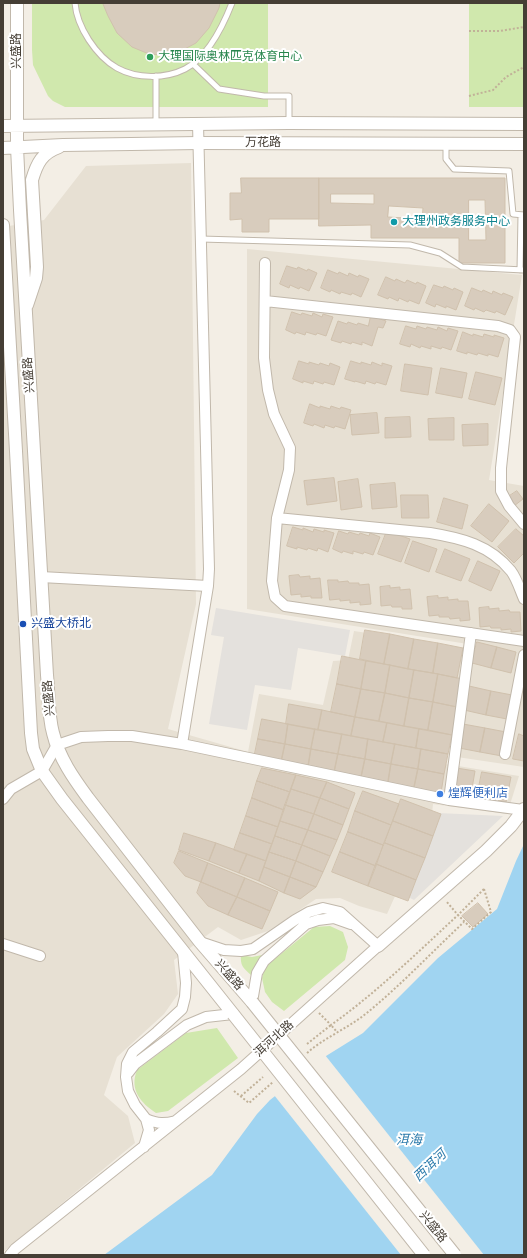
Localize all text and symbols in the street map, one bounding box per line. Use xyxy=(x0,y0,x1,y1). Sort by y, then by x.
street label: 兴盛路 xyxy=(10,33,24,69)
place label: 大理国际奥林匹克体育中心 xyxy=(158,50,302,64)
marker: 大理国际奥林匹克体育中心 xyxy=(145,52,155,62)
street label: 万花路 xyxy=(245,136,281,150)
place label: 大理州政务服务中心 xyxy=(402,215,510,229)
marker: 大理州政务服务中心 xyxy=(389,217,399,227)
street label: 兴盛路 xyxy=(21,357,37,393)
place label: 兴盛大桥北 xyxy=(31,617,91,631)
marker: 兴盛大桥北 xyxy=(18,619,28,629)
street label: 兴盛路 xyxy=(40,679,58,717)
place label: 煌辉便利店 xyxy=(448,787,508,801)
marker: 煌辉便利店 xyxy=(435,789,445,799)
street label: 兴盛路 xyxy=(212,957,246,993)
street label: 洱河北路 xyxy=(251,1018,297,1060)
water label: 洱海 xyxy=(396,1132,422,1148)
water label: 西洱河 xyxy=(410,1147,450,1185)
street label: 兴盛路 xyxy=(416,1208,450,1246)

